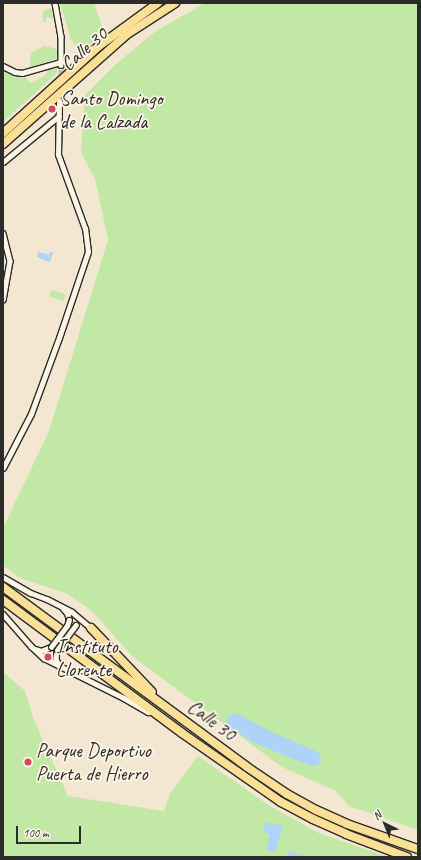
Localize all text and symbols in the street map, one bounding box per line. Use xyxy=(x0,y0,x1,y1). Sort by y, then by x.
street label: Calle 30 xyxy=(56,22,112,76)
place label: Santo Domingo de la Calzada xyxy=(60,86,163,133)
marker: Santo Domingo de la Calzada xyxy=(47,104,57,114)
place label: Instituto Llorente xyxy=(56,634,118,681)
marker: Instituto Llorente xyxy=(43,652,53,662)
street label: Calle 30 xyxy=(183,694,241,746)
place label: Parque Deportivo Puerta de Hierro xyxy=(36,738,151,785)
marker: Parque Deportivo Puerta de Hierro xyxy=(23,757,33,767)
north arrow xyxy=(365,804,405,844)
text: N xyxy=(370,808,384,823)
scale bar xyxy=(18,818,83,844)
text: 100 m xyxy=(23,825,49,841)

